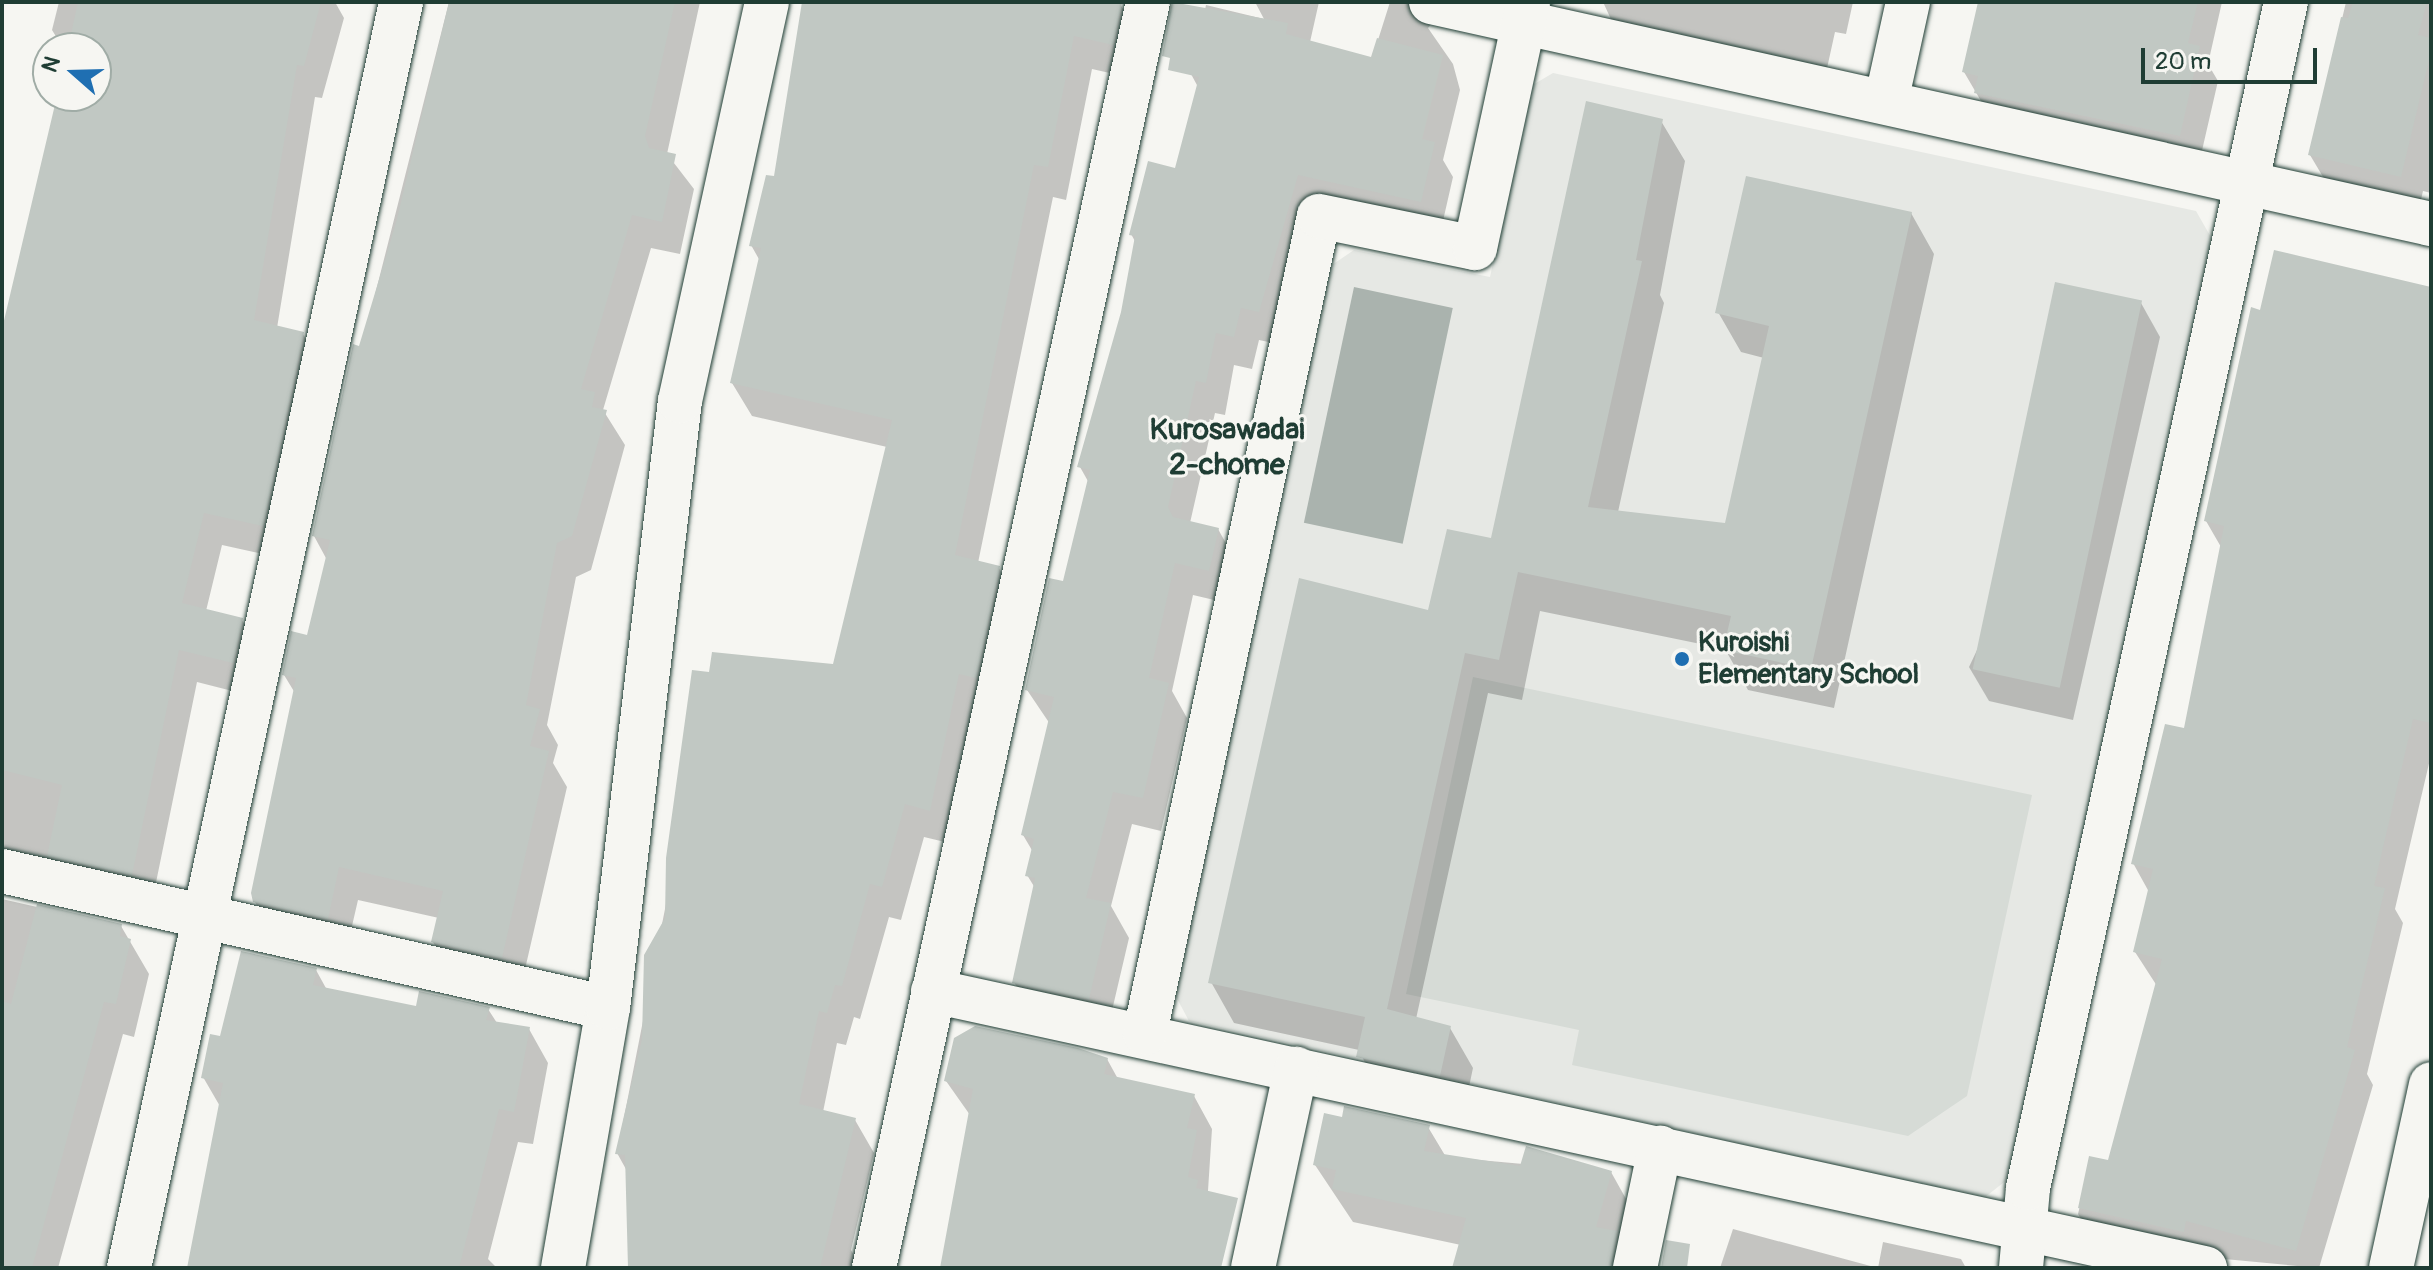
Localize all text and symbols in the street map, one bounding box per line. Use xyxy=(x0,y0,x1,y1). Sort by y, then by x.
north arrow xyxy=(32,32,112,112)
scale bar xyxy=(2145,32,2321,82)
text: 20 m xyxy=(2155,47,2211,76)
text: N xyxy=(36,53,67,76)
district label: Kurosawadai 2-chome xyxy=(1150,412,1304,482)
place label: Kuroishi Elementary School xyxy=(1698,626,1919,692)
marker: Kuroishi Elementary School xyxy=(1673,650,1691,668)

